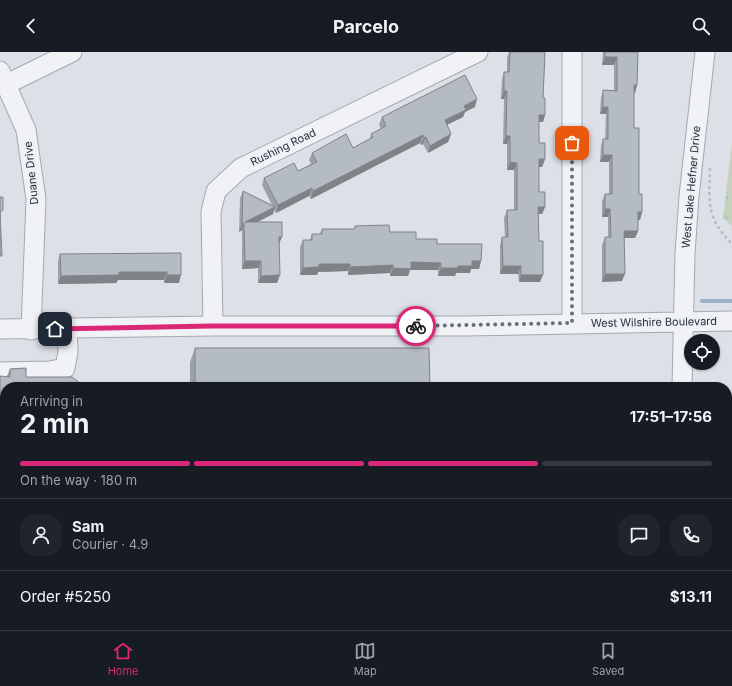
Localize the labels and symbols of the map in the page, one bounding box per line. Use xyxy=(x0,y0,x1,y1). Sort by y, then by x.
street label: Rushing Road xyxy=(248,125,318,169)
street label: West Lake Hefner Drive xyxy=(679,125,703,249)
pin xyxy=(555,126,589,160)
street label: Duane Drive xyxy=(21,140,41,206)
courier xyxy=(396,306,436,346)
pin xyxy=(38,312,72,346)
street label: West Wilshire Boulevard xyxy=(591,314,717,330)

